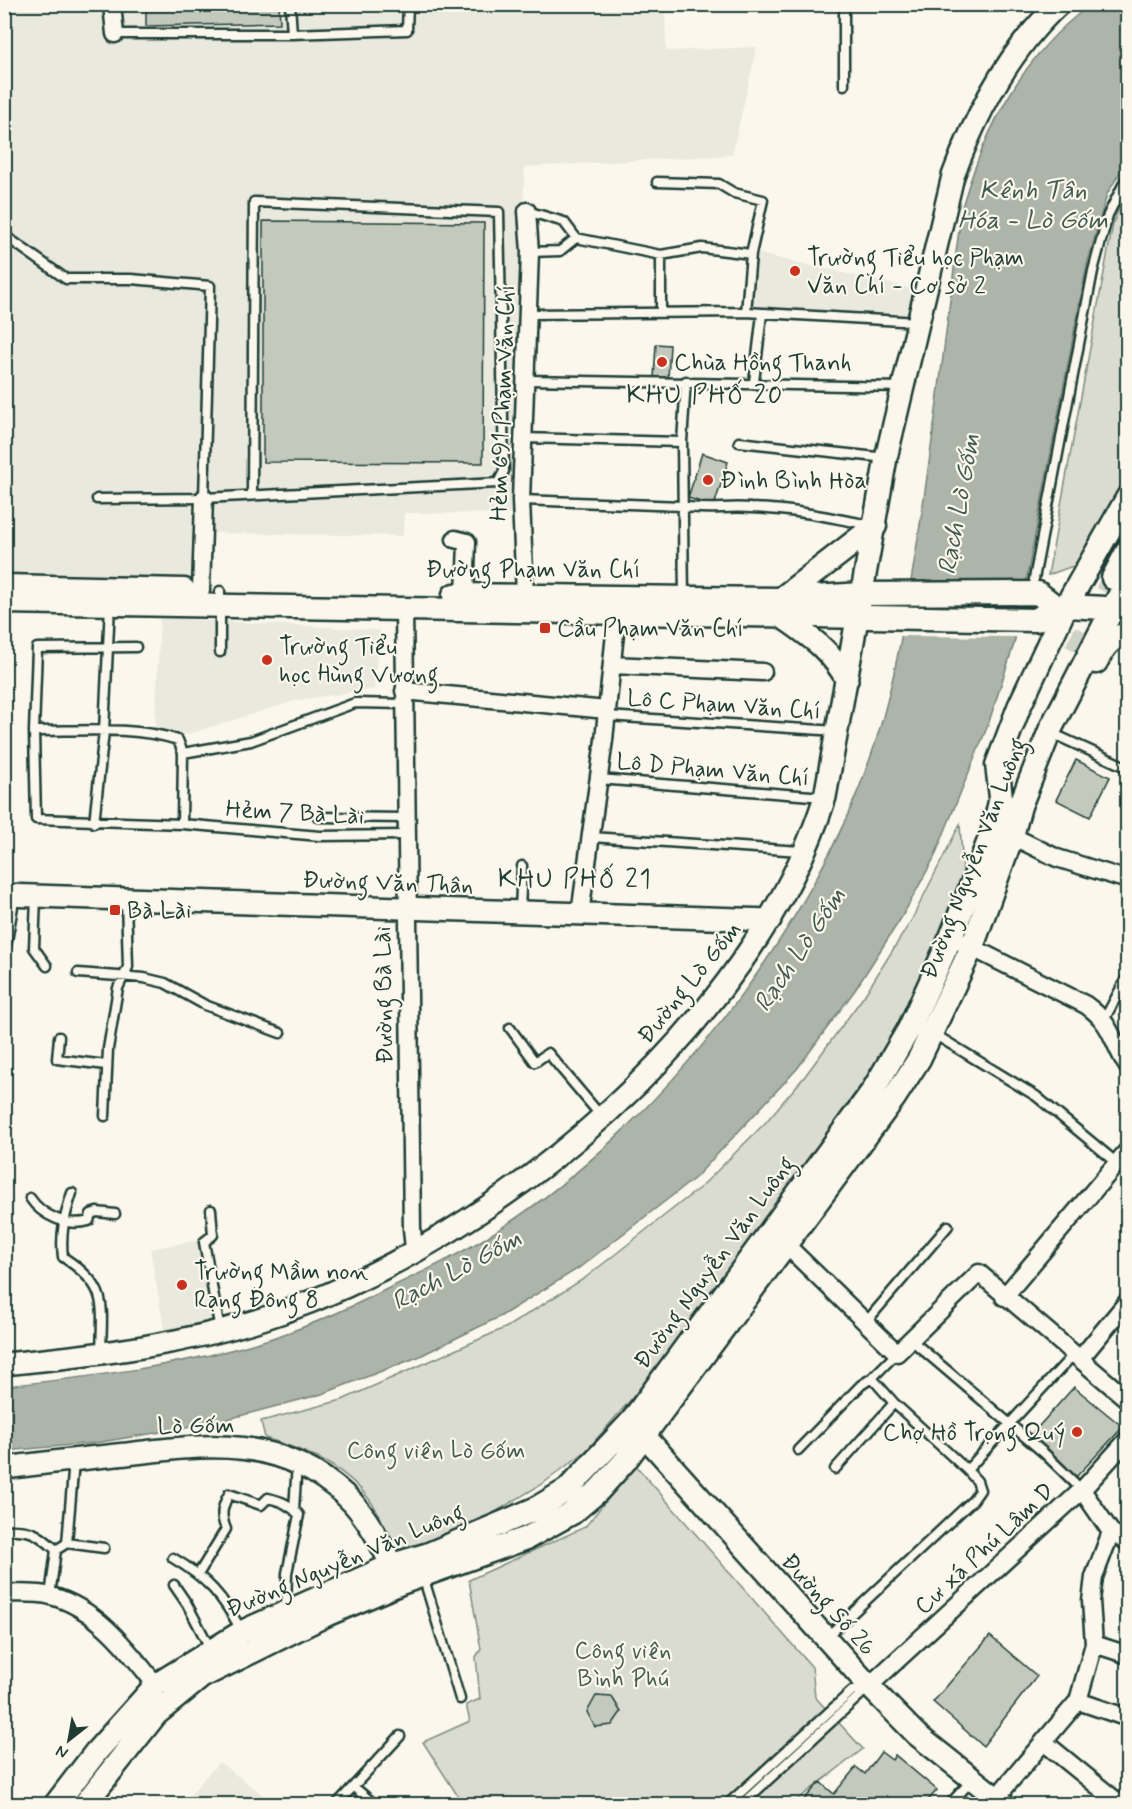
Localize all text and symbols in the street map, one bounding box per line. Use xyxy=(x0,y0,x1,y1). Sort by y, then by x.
water label: Kênh Tân Hóa - Lò Gốm xyxy=(958,174,1108,238)
place label: Trường Tiểu học Phạm Văn Chí - Cơ sở 2 xyxy=(807,243,1024,302)
marker: Trường Tiểu học Phạm Văn Chí - Cơ sở 2 xyxy=(788,264,802,278)
street label: Hẻm 691 Phạm Văn Chí xyxy=(484,284,523,522)
place label: Chùa Hồng Thanh xyxy=(674,348,852,382)
marker: Chùa Hồng Thanh xyxy=(655,355,669,369)
district label: KHU PHỐ 20 xyxy=(626,379,784,413)
water label: Rạch Lò Gốm xyxy=(931,431,989,578)
place label: Đình Bình Hòa xyxy=(720,466,867,497)
marker: Đình Bình Hòa xyxy=(701,473,715,487)
street label: Đường Phạm Văn Chí xyxy=(426,555,640,589)
place label: Cầu Phạm Văn Chí xyxy=(557,614,743,645)
marker: Cầu Phạm Văn Chí xyxy=(538,621,552,635)
place label: Trường Tiểu học Hùng Vương xyxy=(279,632,438,694)
marker: Trường Tiểu học Hùng Vương xyxy=(260,653,274,667)
street label: Lô C Phạm Văn Chí xyxy=(626,683,822,728)
street label: Đường Nguyễn Văn Luông xyxy=(914,734,1038,985)
street label: Lô D Phạm Văn Chí xyxy=(615,747,811,794)
street label: Hẻm 7 Bà Lài xyxy=(225,794,365,833)
district label: KHU PHỐ 21 xyxy=(498,863,652,897)
street label: Đường Văn Thân xyxy=(302,865,474,905)
water label: Rạch Lò Gốm xyxy=(747,881,855,1019)
place label: Bà Lài xyxy=(127,896,192,927)
marker: Bà Lài xyxy=(108,903,122,917)
street label: Đường Lò Gốm xyxy=(631,915,752,1053)
street label: Đường Bà Lài xyxy=(368,926,404,1064)
street label: Đường Nguyễn Văn Luông xyxy=(627,1150,805,1377)
water label: Rạch Lò Gốm xyxy=(386,1222,528,1319)
place label: Trường Mầm non Rạng Đông 8 xyxy=(194,1257,369,1319)
marker: Trường Mầm non Rạng Đông 8 xyxy=(175,1278,189,1292)
street label: Lò Gốm xyxy=(157,1410,235,1443)
place label: Chợ Hồ Trọng Quý xyxy=(883,1418,1065,1452)
marker: Chợ Hồ Trọng Quý xyxy=(1070,1425,1084,1439)
park label: Công viên Lò Gốm xyxy=(347,1436,525,1470)
street label: Cư xá Phú Lâm D xyxy=(908,1476,1062,1622)
street label: Đường Nguyễn Văn Luông xyxy=(222,1497,471,1628)
street label: Đường Số 26 xyxy=(771,1547,882,1665)
park label: Công viên Bình Phú xyxy=(575,1636,671,1695)
north arrow xyxy=(39,1710,99,1770)
text: N xyxy=(52,1740,72,1763)

